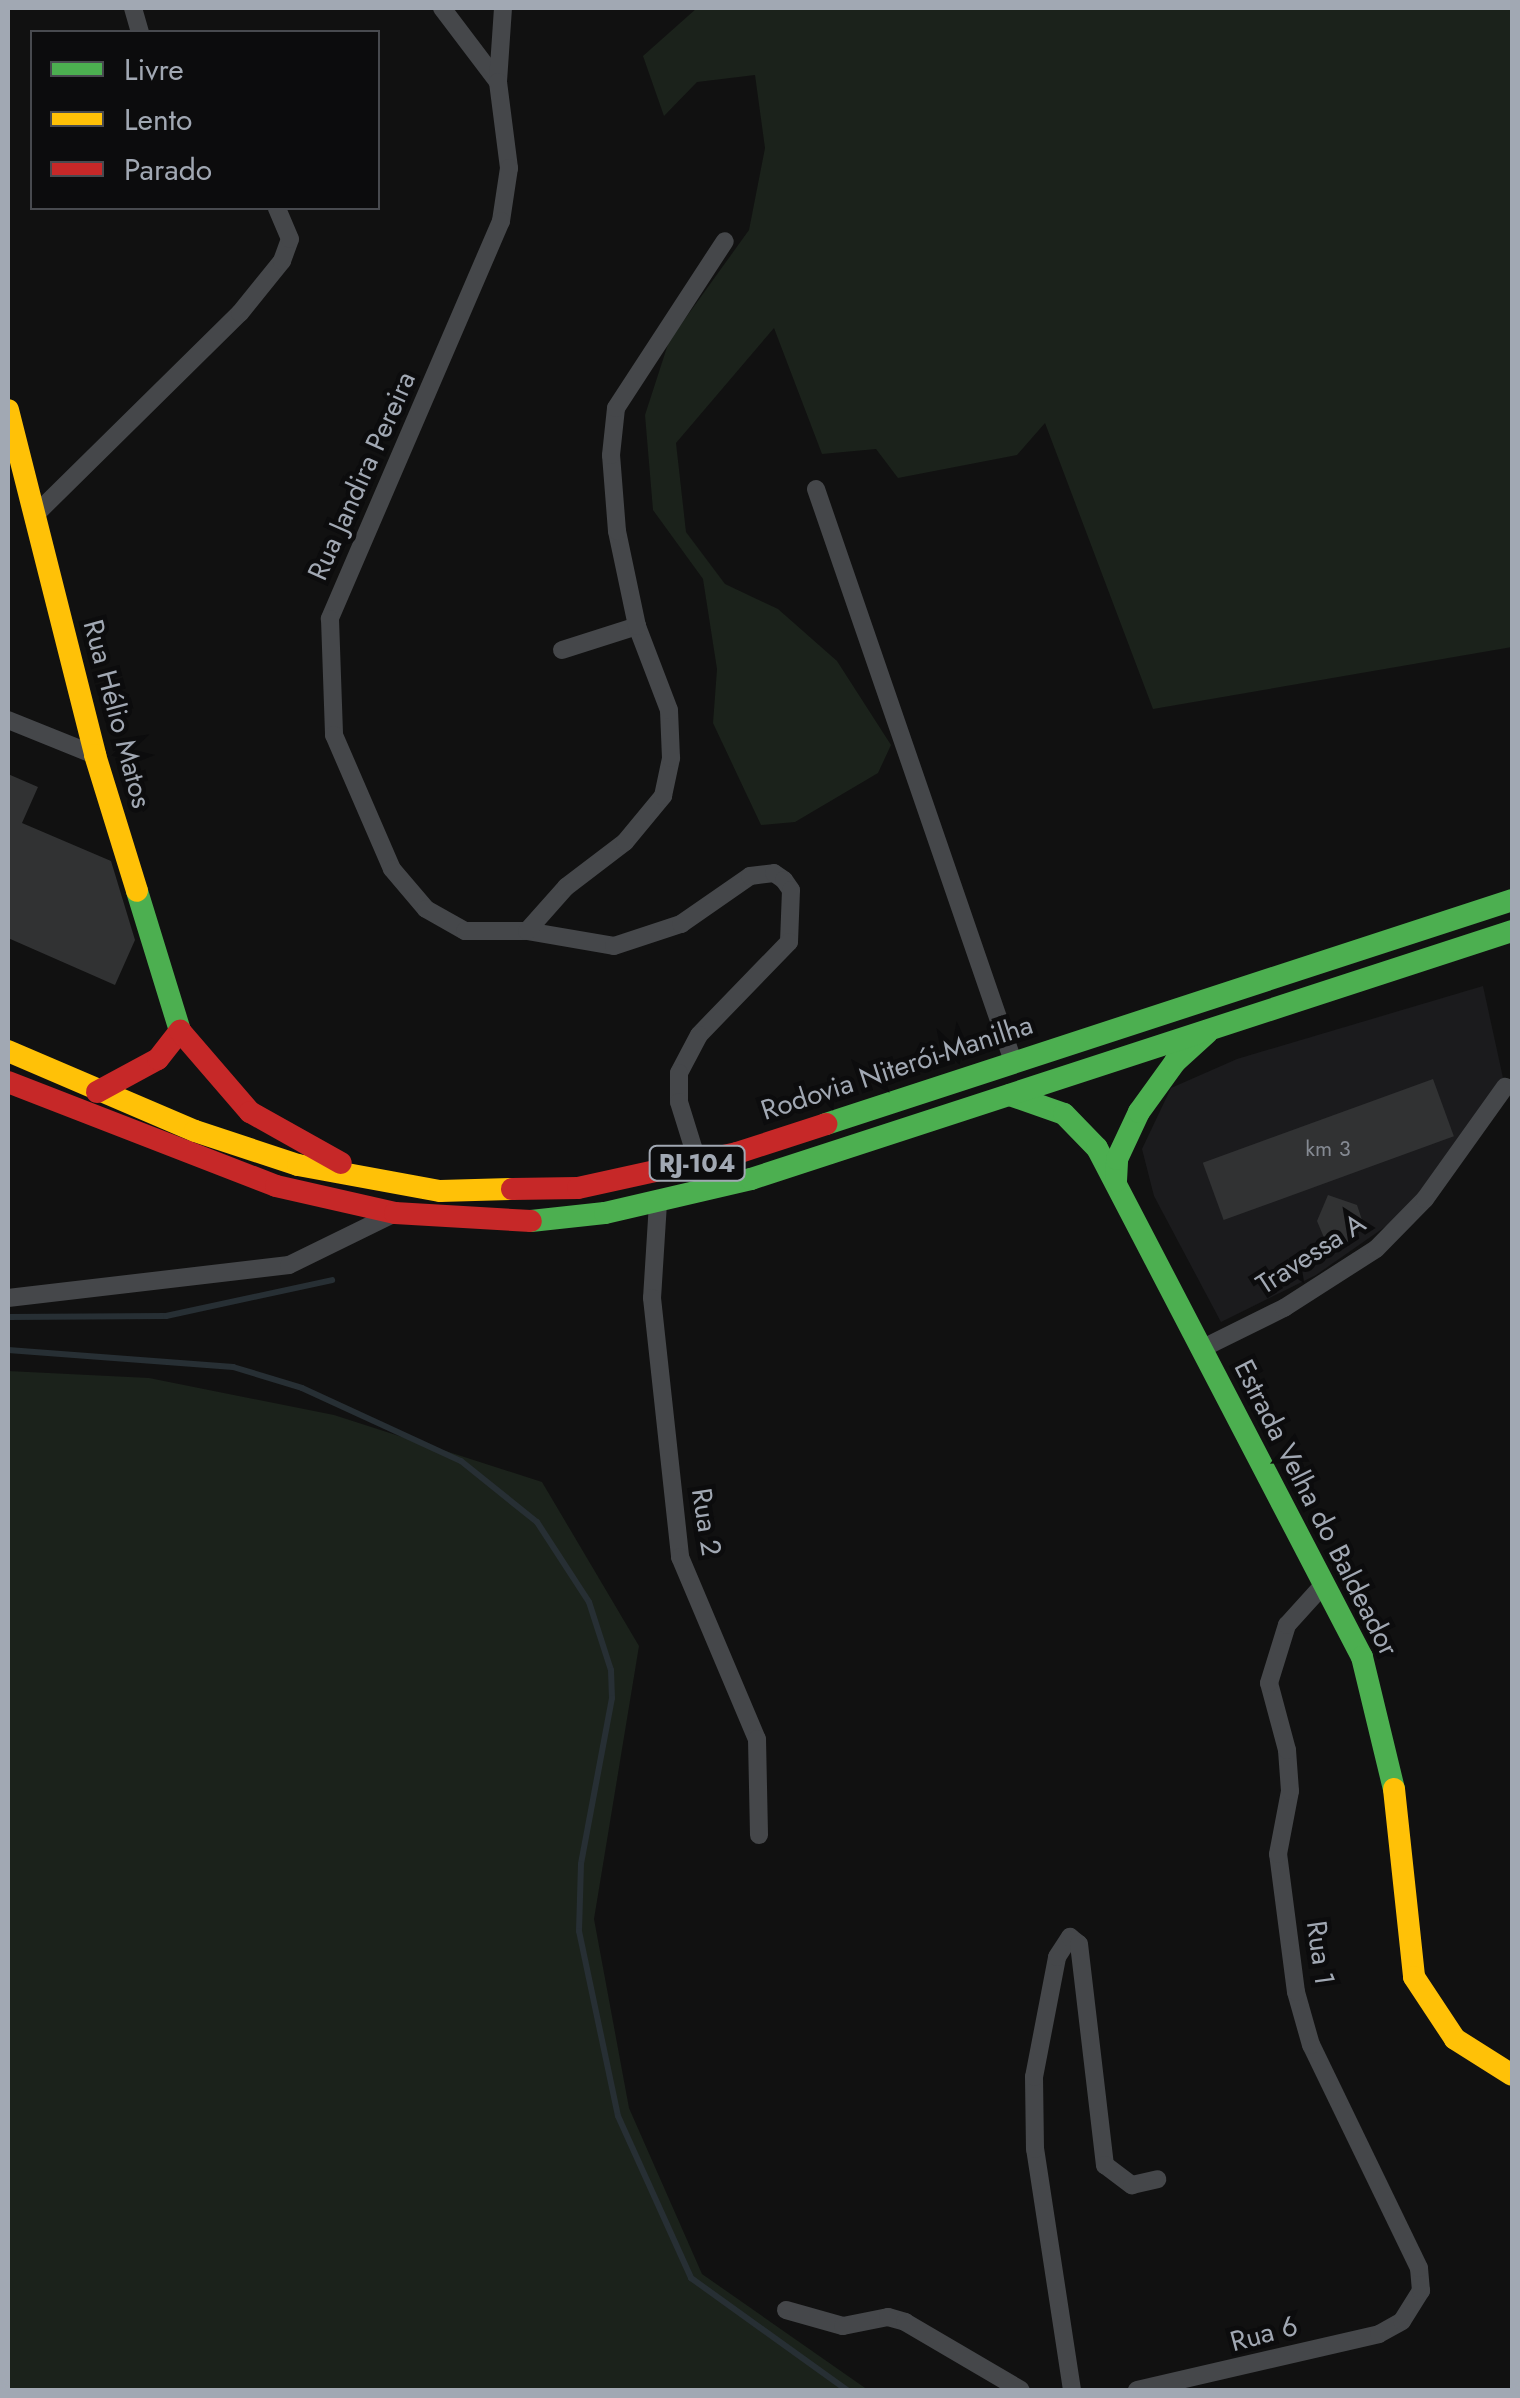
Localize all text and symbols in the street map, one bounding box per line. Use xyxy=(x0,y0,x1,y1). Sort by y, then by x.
legend xyxy=(30,30,380,210)
text: Livre xyxy=(124,48,184,91)
text: Lento xyxy=(124,98,192,141)
text: Parado xyxy=(124,148,212,191)
street label: Rua Jandira Pereira xyxy=(301,367,423,585)
street label: Rua Hélio Matos xyxy=(76,616,158,812)
street label: Rodovia Niterói-Manilha xyxy=(757,1008,1037,1128)
house number: km 3 xyxy=(1305,1136,1351,1162)
road number: RJ-104 xyxy=(647,1143,747,1183)
street label: Travessa A xyxy=(1250,1206,1372,1302)
street label: Estrada Velha do Baldeador xyxy=(1227,1354,1405,1662)
street label: Rua 2 xyxy=(684,1486,728,1558)
street label: Rua 1 xyxy=(1299,1919,1341,1987)
street label: Rua 6 xyxy=(1227,2309,1301,2359)

